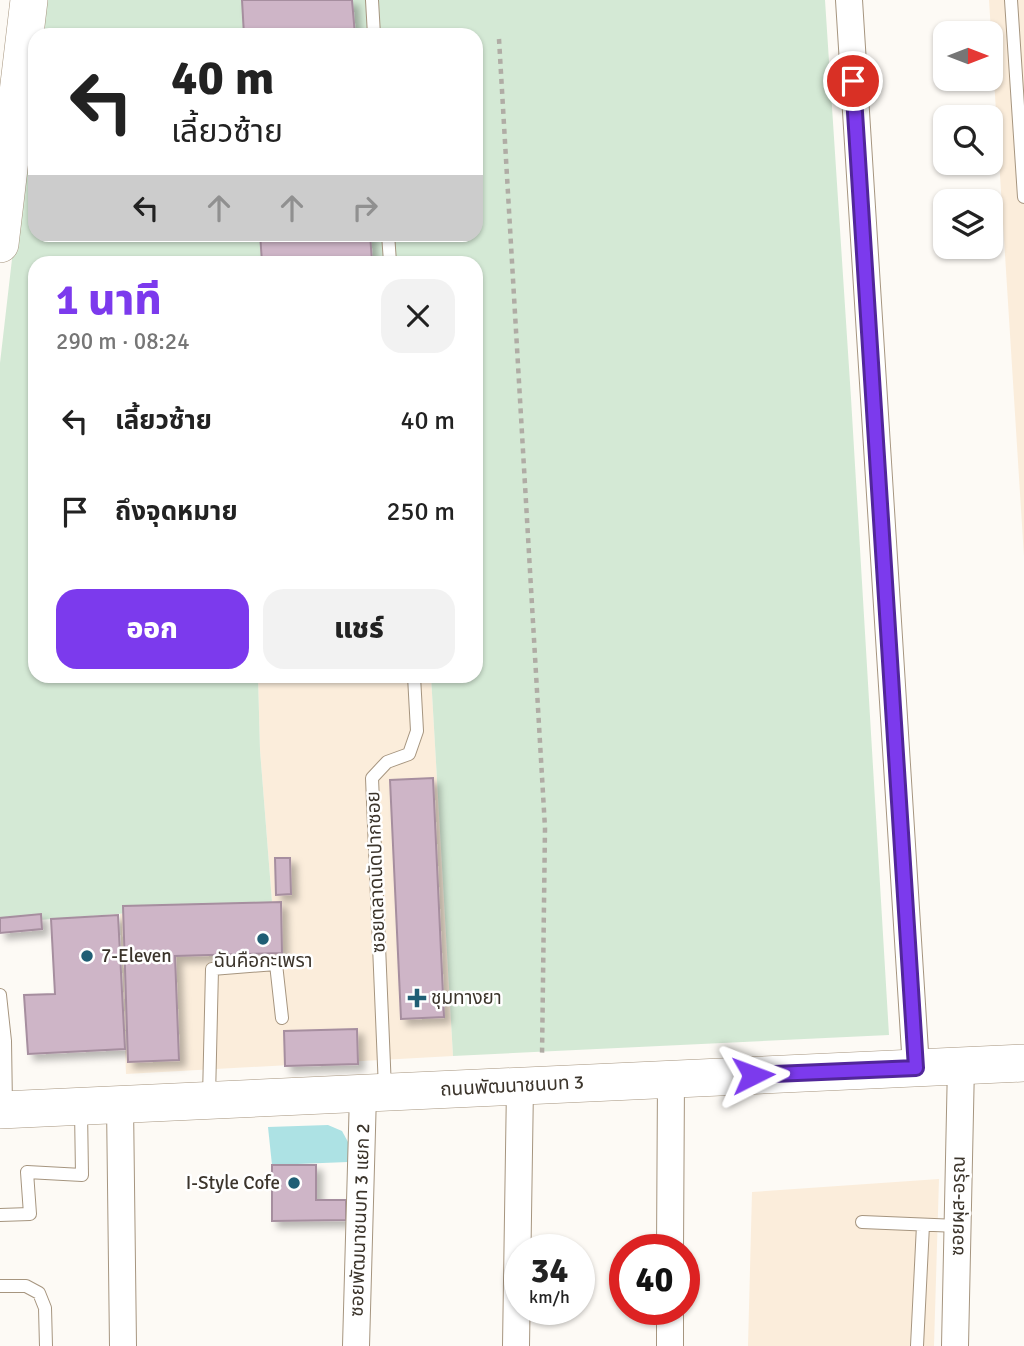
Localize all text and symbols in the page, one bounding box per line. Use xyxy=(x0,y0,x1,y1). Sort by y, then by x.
north arrow xyxy=(933,21,1003,91)
map controls xyxy=(933,21,1003,259)
text: 40 m xyxy=(171,48,274,108)
pin xyxy=(823,51,883,111)
icon: left xyxy=(56,56,147,147)
icon: arrive xyxy=(834,62,872,100)
button: search xyxy=(933,105,1003,175)
text: เลี้ยวซ้าย xyxy=(171,112,283,151)
icon: left xyxy=(127,189,165,227)
icon: ahead xyxy=(200,189,238,227)
icon: ahead xyxy=(273,189,311,227)
icon: right xyxy=(346,189,384,227)
button: layers xyxy=(933,189,1003,259)
text: 1 นาที xyxy=(56,275,162,326)
button: close xyxy=(381,279,455,353)
text: 290 m · 08:24 xyxy=(56,327,190,356)
icon: left xyxy=(56,402,94,440)
text: เลี้ยวซ้าย xyxy=(115,405,212,437)
text: 40 m xyxy=(400,405,455,437)
icon: arrive xyxy=(56,493,94,531)
text: ถึงจุดหมาย xyxy=(115,496,238,528)
text: 250 m xyxy=(386,496,455,528)
button: ออก xyxy=(56,589,249,669)
button: แชร์ xyxy=(263,589,455,669)
street label: ซอยตลาดนัดปากซอย xyxy=(361,791,391,953)
marker: ฉันคือกะเพรา xyxy=(255,931,271,947)
place label: 7-Eleven xyxy=(101,944,172,968)
marker: 7-Eleven xyxy=(79,948,95,964)
place label: ฉันคือกะเพรา xyxy=(214,949,312,973)
place label: ชุมทางยา xyxy=(431,986,502,1010)
marker: ชุมทางยา xyxy=(409,990,425,1006)
position arrow xyxy=(716,1038,790,1112)
street label: ถนนพัฒนาชนบท 3 xyxy=(439,1070,585,1102)
street label: ซอยพัฒนาชนบท 3 แยก 2 xyxy=(345,1123,375,1317)
street label: ซอยผุส-อรุณ xyxy=(945,1156,971,1256)
place label: I-Style Cofe xyxy=(186,1171,280,1195)
marker: I-Style Cofe xyxy=(286,1175,302,1191)
speed limit sign: 40 xyxy=(609,1234,700,1325)
text: 34 xyxy=(531,1249,568,1292)
text: km/h xyxy=(529,1286,570,1308)

